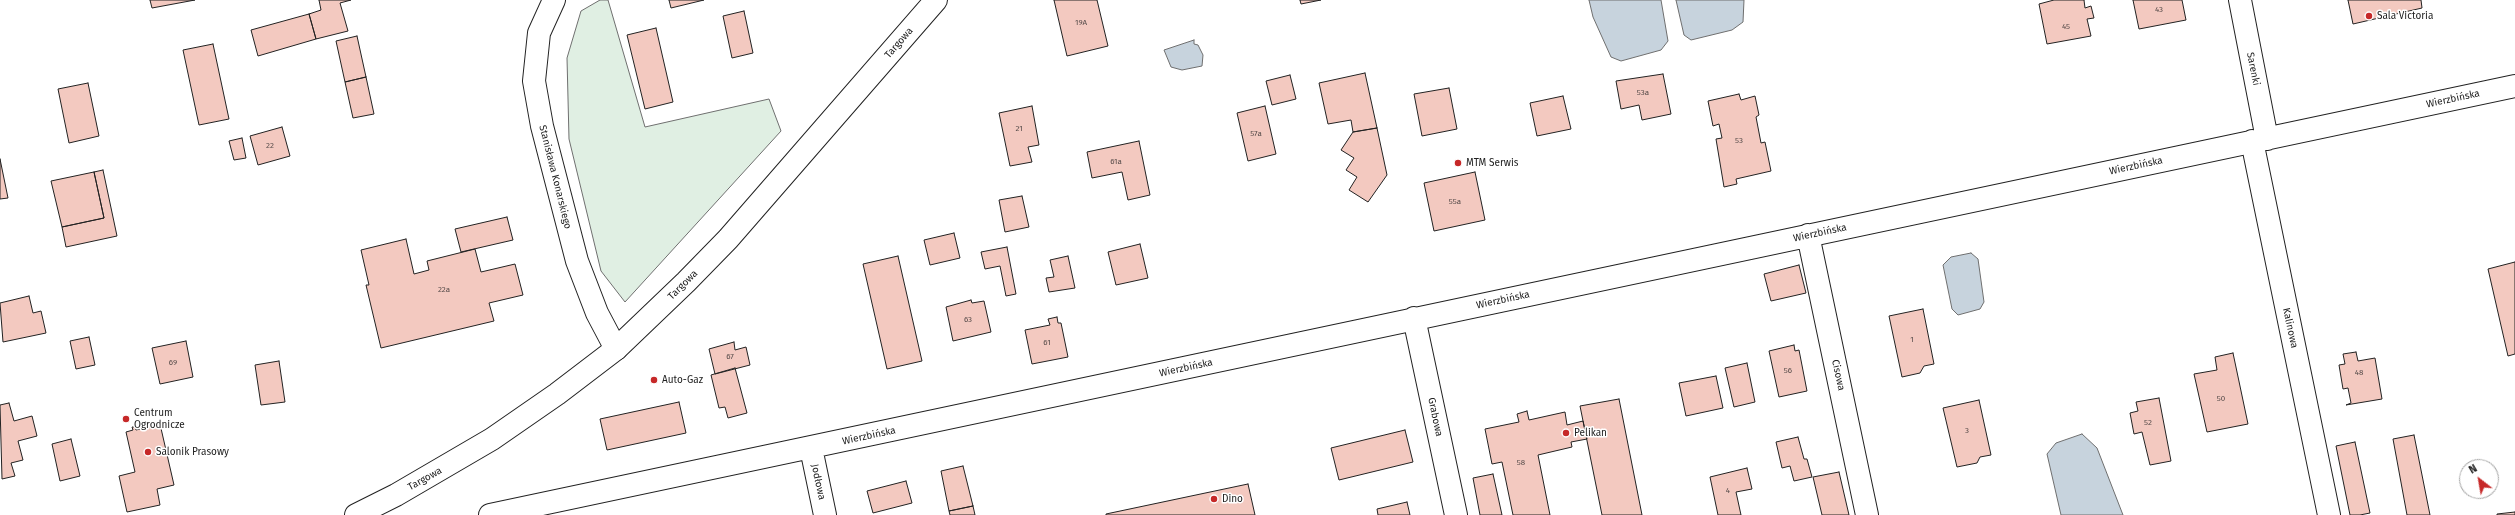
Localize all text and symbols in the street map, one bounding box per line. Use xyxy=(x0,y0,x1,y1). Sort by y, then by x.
house number: 43 xyxy=(2155,5,2163,15)
place label: Sala Victoria xyxy=(2377,10,2433,22)
marker: Sala Victoria xyxy=(2364,11,2374,21)
house number: 19A xyxy=(1075,18,1087,28)
house number: 45 xyxy=(2062,22,2070,32)
street label: Targowa xyxy=(882,25,916,61)
street label: Sarenki xyxy=(2244,51,2262,87)
street label: Wierzbińska xyxy=(2425,87,2481,111)
house number: 53a xyxy=(1637,88,1649,98)
street label: Stanisława Konarskiego xyxy=(536,124,574,230)
house number: 21 xyxy=(1015,124,1023,134)
house number: 57a xyxy=(1250,129,1262,139)
house number: 53 xyxy=(1735,136,1743,146)
house number: 22 xyxy=(266,141,274,151)
street label: Wierzbińska xyxy=(2108,154,2164,178)
house number: 61a xyxy=(1110,157,1122,167)
place label: MTM Serwis xyxy=(1466,157,1518,169)
marker: MTM Serwis xyxy=(1453,158,1463,168)
house number: 55a xyxy=(1449,197,1461,207)
street label: Wierzbińska xyxy=(1792,221,1848,245)
street label: Targowa xyxy=(666,268,700,302)
house number: 22a xyxy=(438,285,450,295)
street label: Wierzbińska xyxy=(1475,288,1531,312)
street label: Kalinowa xyxy=(2280,307,2300,349)
house number: 63 xyxy=(964,315,972,325)
house number: 1 xyxy=(1910,335,1914,345)
house number: 61 xyxy=(1043,338,1051,348)
house number: 67 xyxy=(726,352,734,362)
street label: Wierzbińska xyxy=(1158,356,1214,380)
house number: 69 xyxy=(169,358,177,368)
street label: Cisowa xyxy=(1829,358,1847,392)
house number: 56 xyxy=(1784,366,1792,376)
house number: 48 xyxy=(2355,368,2363,378)
place label: Auto-Gaz xyxy=(662,374,703,386)
marker: Auto-Gaz xyxy=(649,375,659,385)
house number: 50 xyxy=(2217,394,2225,404)
street label: Grabowa xyxy=(1425,396,1445,438)
place label: Centrum Ogrodnicze xyxy=(134,407,185,430)
marker: Centrum Ogrodnicze xyxy=(121,414,131,424)
house number: 52 xyxy=(2144,418,2152,428)
street label: Wierzbińska xyxy=(841,424,897,448)
house number: 3 xyxy=(1965,426,1969,436)
place label: Pelikan xyxy=(1574,427,1607,439)
marker: Pelikan xyxy=(1561,428,1571,438)
place label: Salonik Prasowy xyxy=(156,446,229,458)
marker: Salonik Prasowy xyxy=(143,447,153,457)
house number: 58 xyxy=(1517,458,1525,468)
north arrow xyxy=(2459,459,2499,499)
text: N xyxy=(2467,462,2480,477)
street label: Jodłowa xyxy=(808,463,828,501)
street label: Targowa xyxy=(406,465,444,493)
house number: 4 xyxy=(1726,486,1730,496)
place label: Dino xyxy=(1222,493,1243,505)
marker: Dino xyxy=(1209,494,1219,504)

